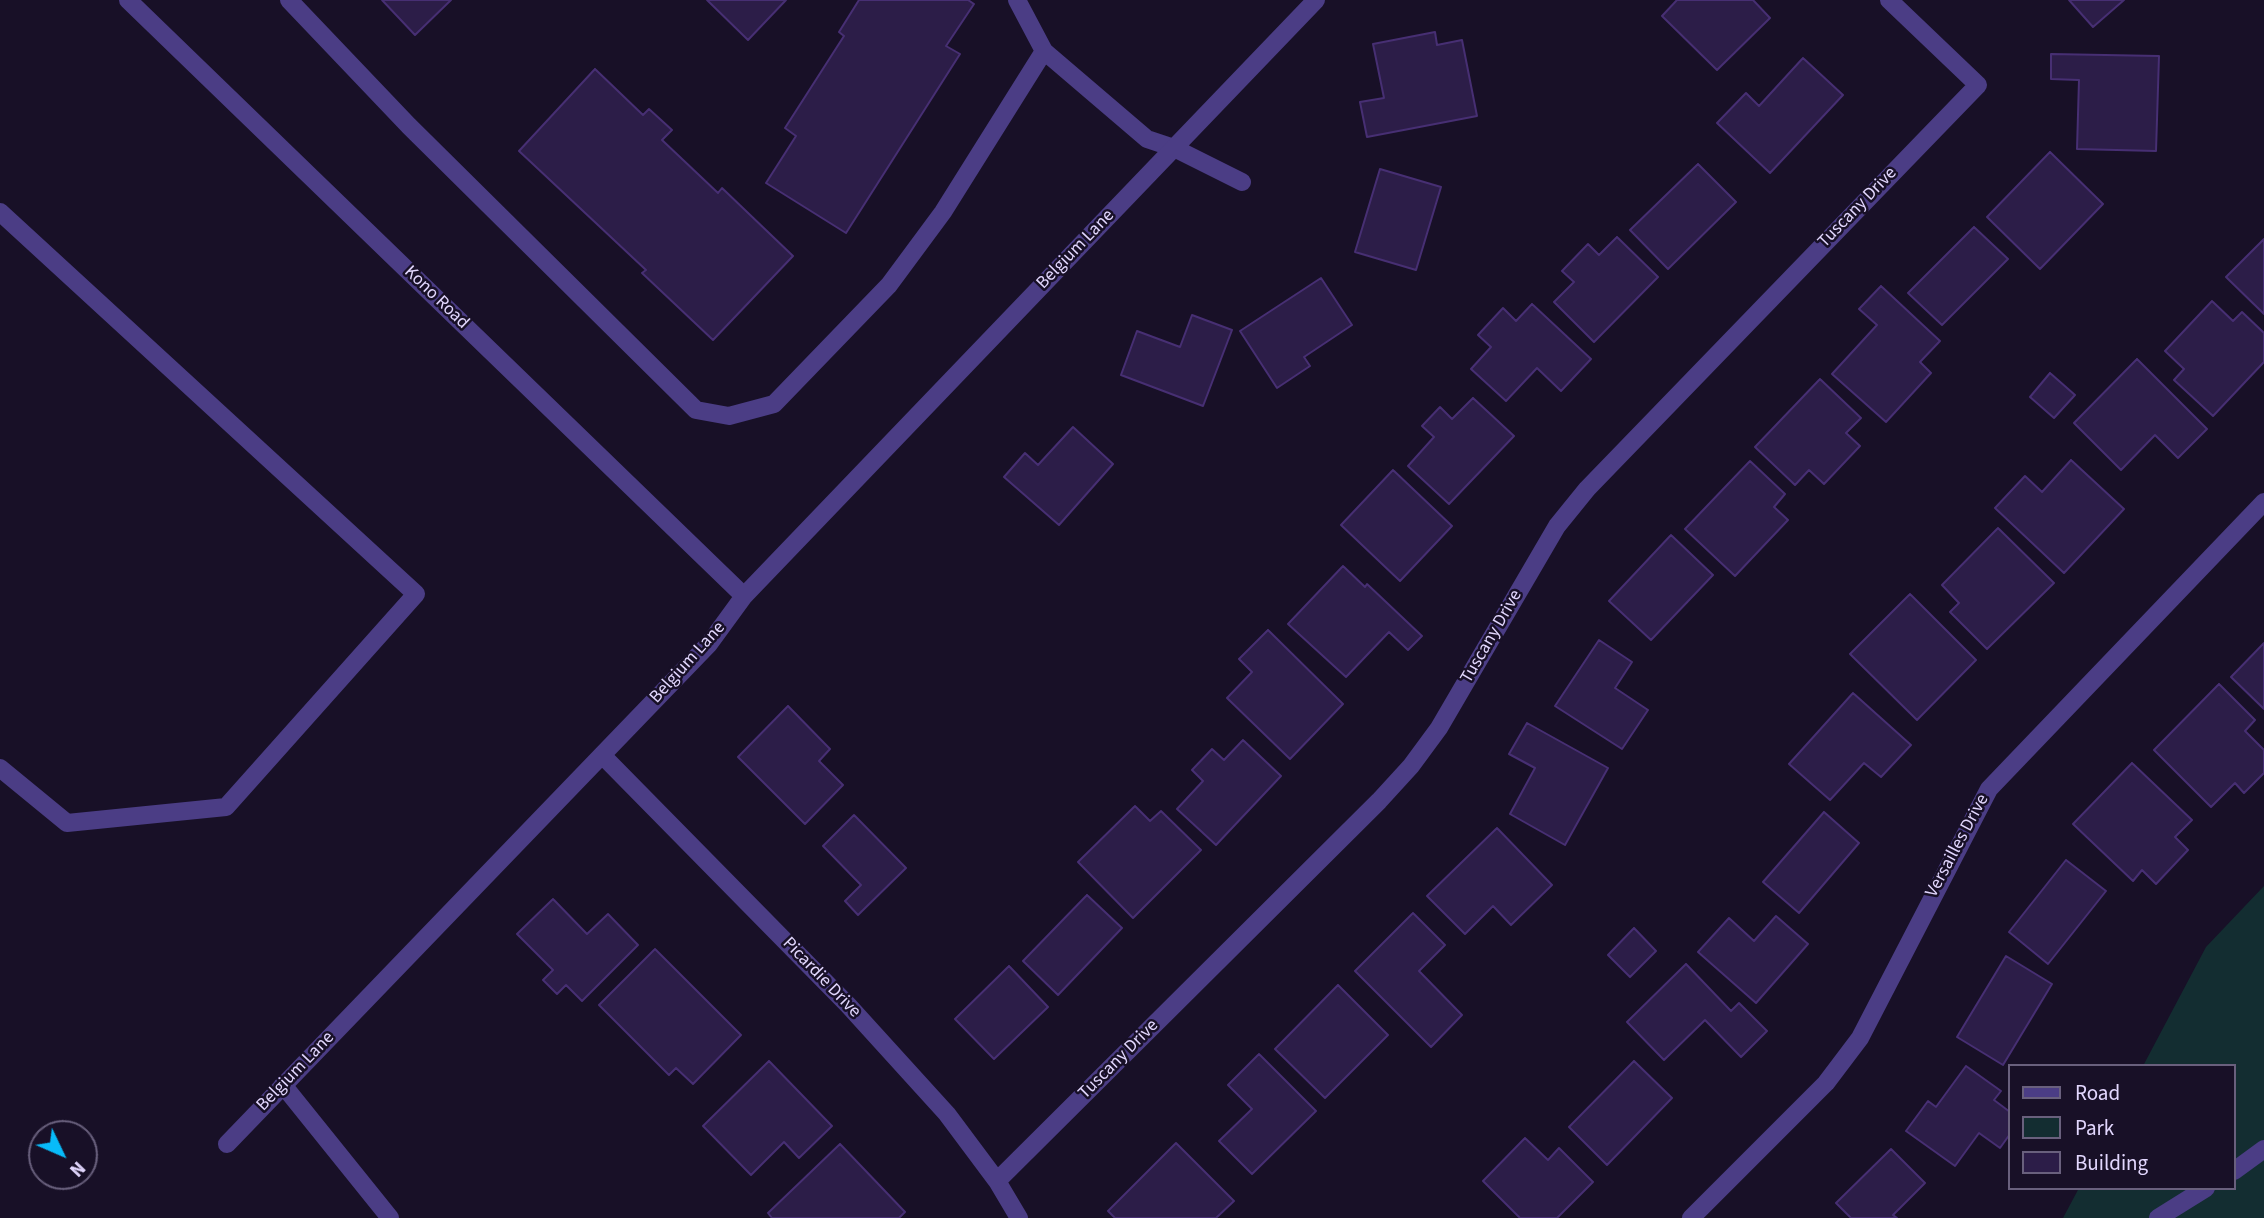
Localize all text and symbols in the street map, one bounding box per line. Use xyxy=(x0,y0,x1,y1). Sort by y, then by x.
street label: Tuscany Drive xyxy=(1814,163,1902,253)
street label: Belgium Lane xyxy=(1033,206,1119,294)
street label: Kono Road xyxy=(399,262,473,334)
street label: Tuscany Drive xyxy=(1457,587,1527,687)
street label: Belgium Lane xyxy=(646,618,730,708)
street label: Versailles Drive xyxy=(1922,791,1994,901)
street label: Picardie Drive xyxy=(777,933,865,1023)
street label: Tuscany Drive xyxy=(1075,1016,1163,1104)
street label: Belgium Lane xyxy=(253,1028,339,1116)
legend xyxy=(2008,1064,2236,1190)
text: Road xyxy=(2075,1078,2120,1108)
text: Park xyxy=(2075,1113,2114,1143)
north arrow xyxy=(28,1120,98,1190)
text: Building xyxy=(2075,1148,2148,1178)
text: N xyxy=(63,1155,91,1182)

